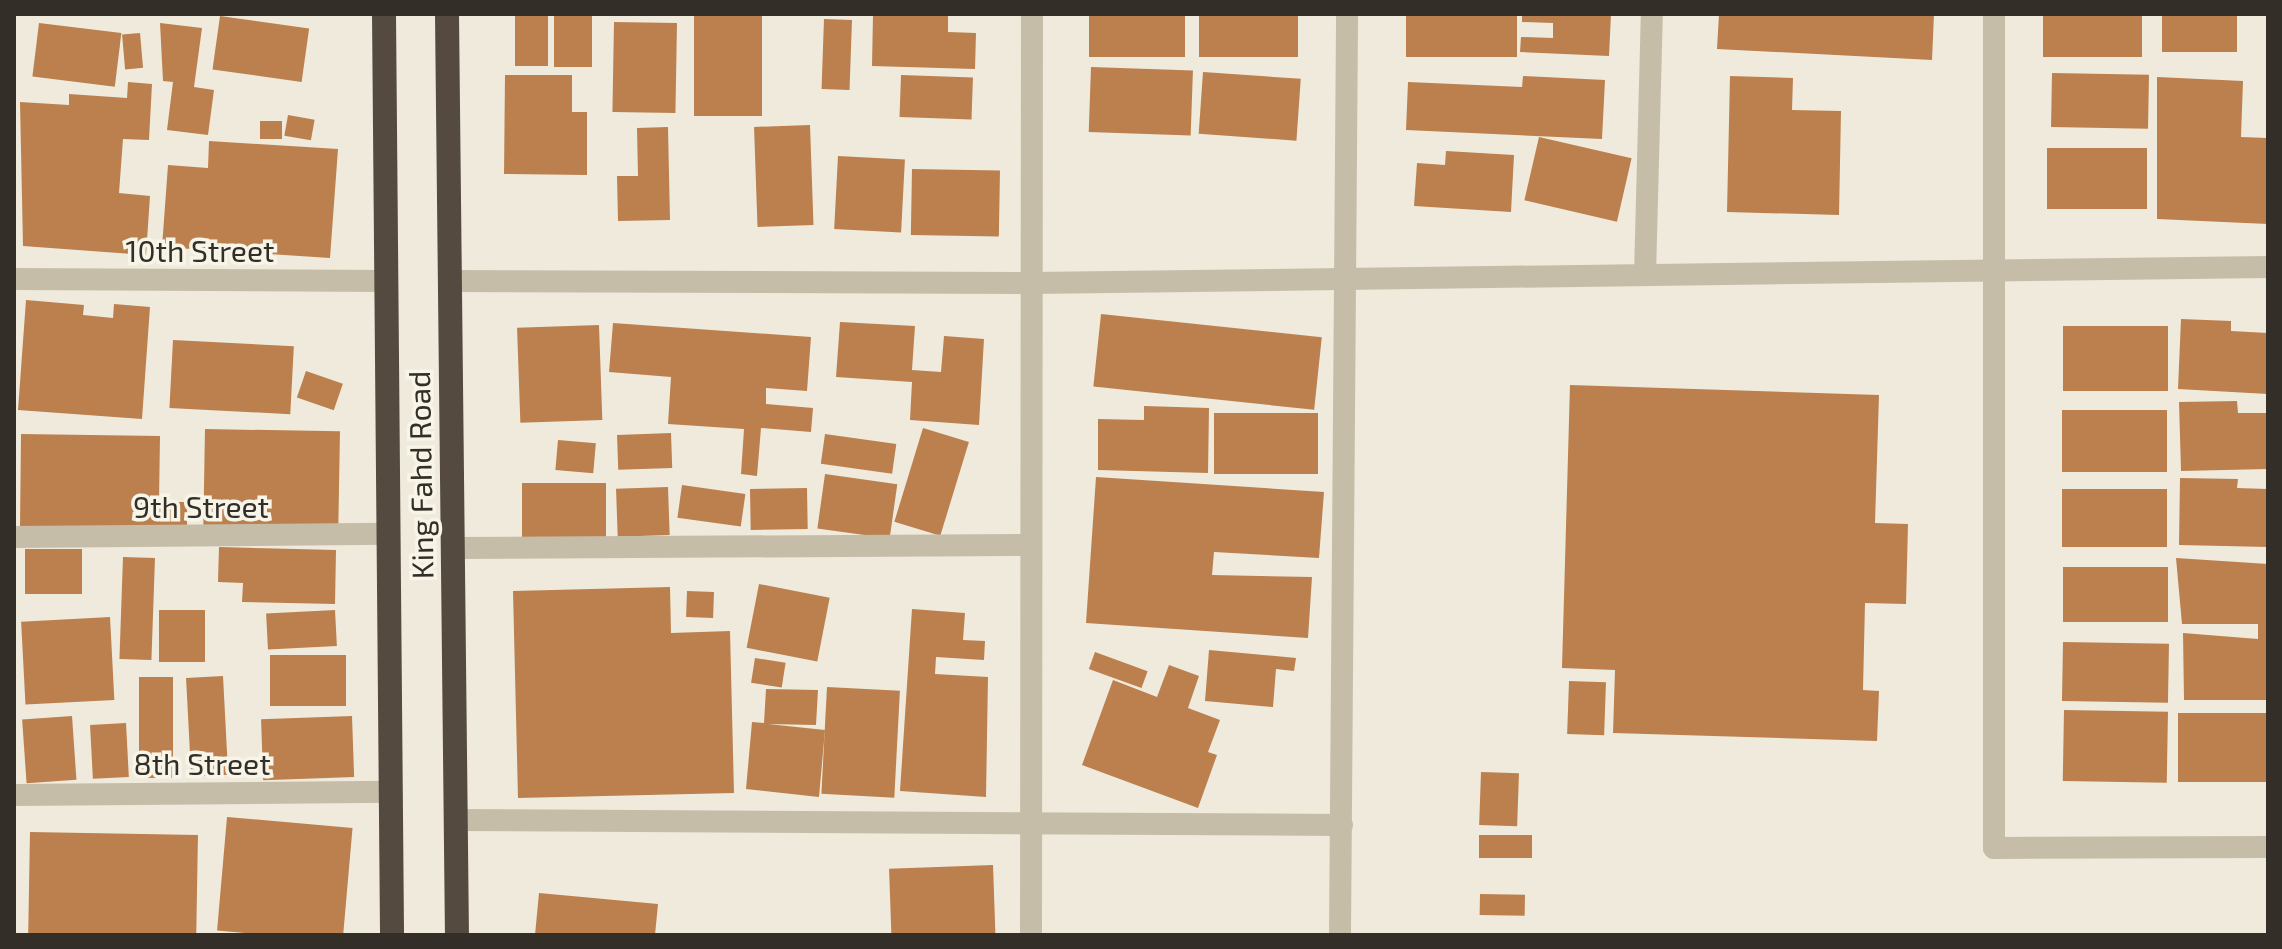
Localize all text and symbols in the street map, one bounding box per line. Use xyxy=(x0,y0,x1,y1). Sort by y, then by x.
street label: 10th Street xyxy=(126,232,274,268)
street label: King Fahd Road xyxy=(400,371,440,579)
street label: 9th Street xyxy=(133,488,269,524)
street label: 8th Street xyxy=(133,745,271,781)

